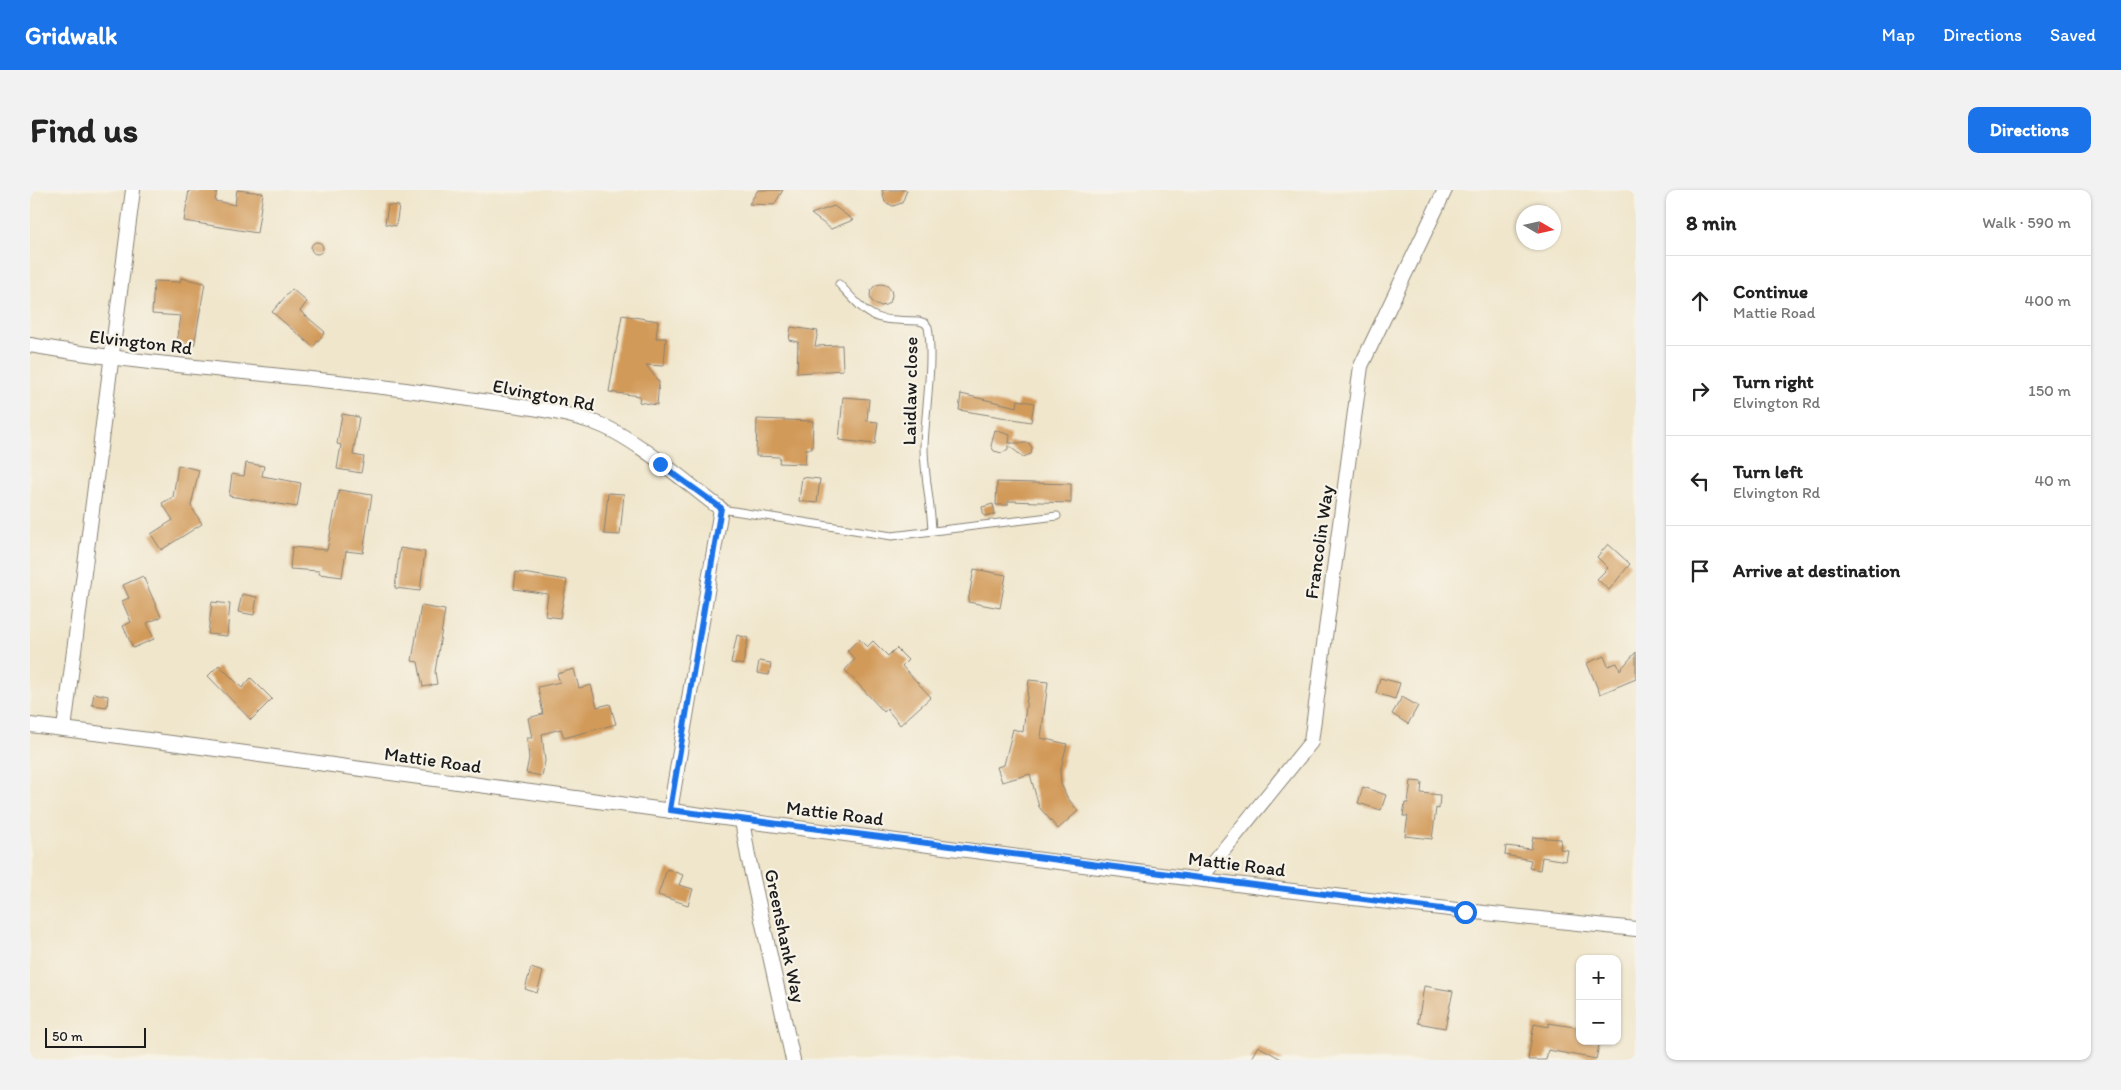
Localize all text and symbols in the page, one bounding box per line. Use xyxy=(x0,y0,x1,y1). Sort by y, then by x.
text: Gridwalk xyxy=(25,21,117,50)
text: Map xyxy=(1882,24,1915,46)
text: Directions xyxy=(1943,24,2022,46)
text: Saved xyxy=(2050,24,2096,46)
button: Directions xyxy=(1968,107,2091,153)
text: Find us xyxy=(30,109,138,151)
north arrow xyxy=(1516,205,1561,250)
text: 8 min xyxy=(1686,210,1736,235)
text: Walk · 590 m xyxy=(1982,213,2071,232)
text: Continue xyxy=(1733,280,1808,303)
icon: ahead xyxy=(1686,287,1714,315)
text: 400 m xyxy=(2025,291,2071,310)
text: Mattie Road xyxy=(1733,303,1816,322)
street label: Elvington Rd xyxy=(88,324,194,360)
street label: Laidlaw close xyxy=(898,336,922,446)
text: Turn right xyxy=(1733,370,1814,393)
street label: Elvington Rd xyxy=(491,374,598,416)
icon: right xyxy=(1686,377,1714,405)
text: 150 m xyxy=(2028,381,2071,400)
text: Elvington Rd xyxy=(1733,393,1820,412)
route end xyxy=(649,453,672,476)
text: Turn left xyxy=(1733,460,1803,483)
icon: left xyxy=(1686,467,1714,495)
text: 40 m xyxy=(2034,471,2071,490)
text: Elvington Rd xyxy=(1733,483,1820,502)
street label: Francolin Way xyxy=(1300,484,1338,600)
icon: arrive xyxy=(1686,557,1714,585)
text: Arrive at destination xyxy=(1733,559,1900,582)
street label: Mattie Road xyxy=(383,742,484,778)
street label: Mattie Road xyxy=(785,796,886,830)
street label: Mattie Road xyxy=(1187,847,1288,881)
street label: Greenshank Way xyxy=(760,867,810,1005)
route start xyxy=(1454,901,1477,924)
map controls xyxy=(1576,955,1621,1045)
button: + xyxy=(1576,955,1621,1000)
button: − xyxy=(1576,1000,1621,1045)
scale bar xyxy=(45,1025,146,1048)
text: 50 m xyxy=(52,1028,83,1045)

